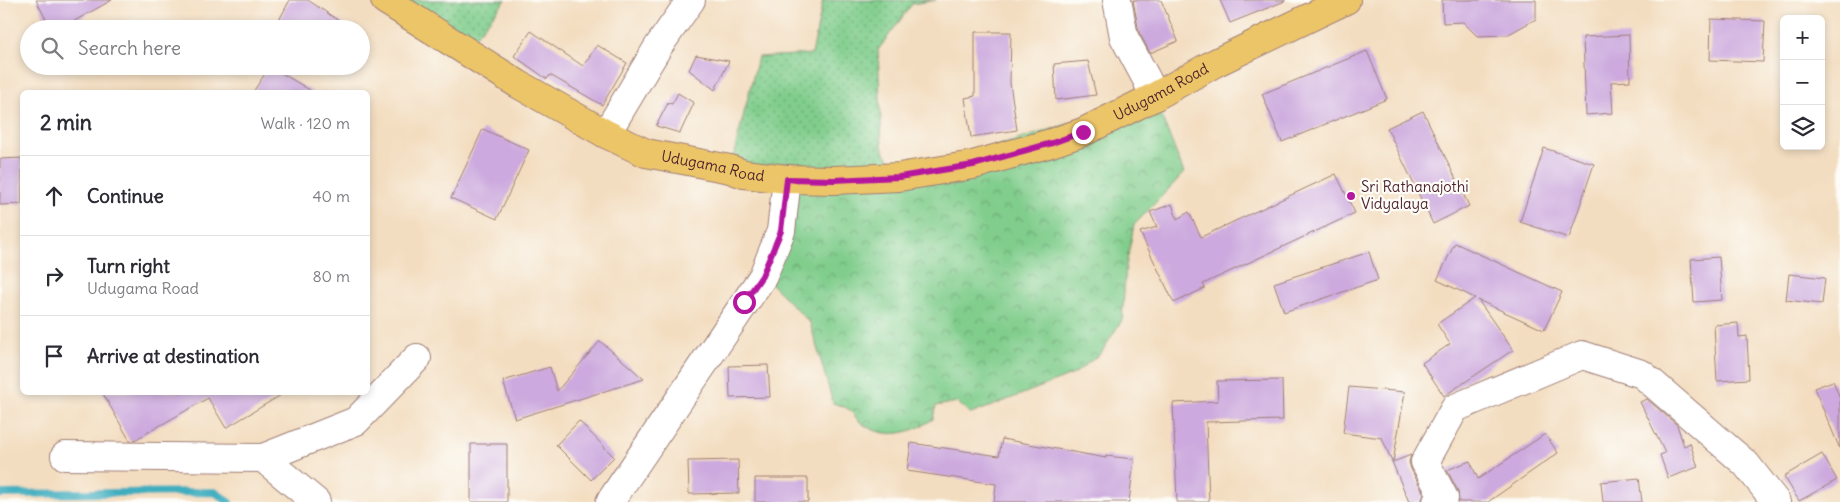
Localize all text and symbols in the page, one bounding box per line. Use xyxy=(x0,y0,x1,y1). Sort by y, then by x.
map controls xyxy=(1780,15,1825,150)
button: + xyxy=(1780,15,1825,60)
search box xyxy=(20,20,370,75)
icon: search xyxy=(38,34,66,62)
text: Search here xyxy=(78,36,181,60)
street label: Udugama Road xyxy=(1110,58,1212,125)
button: − xyxy=(1780,60,1825,105)
button: layers xyxy=(1780,105,1825,150)
text: 2 min xyxy=(40,109,92,136)
text: Walk · 120 m xyxy=(260,113,350,133)
route end xyxy=(1072,121,1095,144)
street label: Udugama Road xyxy=(660,146,766,185)
place label: Sri Rathanajothi Vidyalaya xyxy=(1361,177,1469,213)
icon: ahead xyxy=(40,182,68,210)
text: Continue xyxy=(87,184,164,208)
text: 40 m xyxy=(312,186,350,206)
marker: Sri Rathanajothi Vidyalaya xyxy=(1345,190,1357,202)
text: Turn right xyxy=(87,254,170,278)
icon: right xyxy=(40,262,68,290)
text: 80 m xyxy=(312,266,350,286)
text: Udugama Road xyxy=(87,278,199,298)
route start xyxy=(733,291,756,314)
icon: arrive xyxy=(40,342,68,370)
text: Arrive at destination xyxy=(87,344,260,368)

